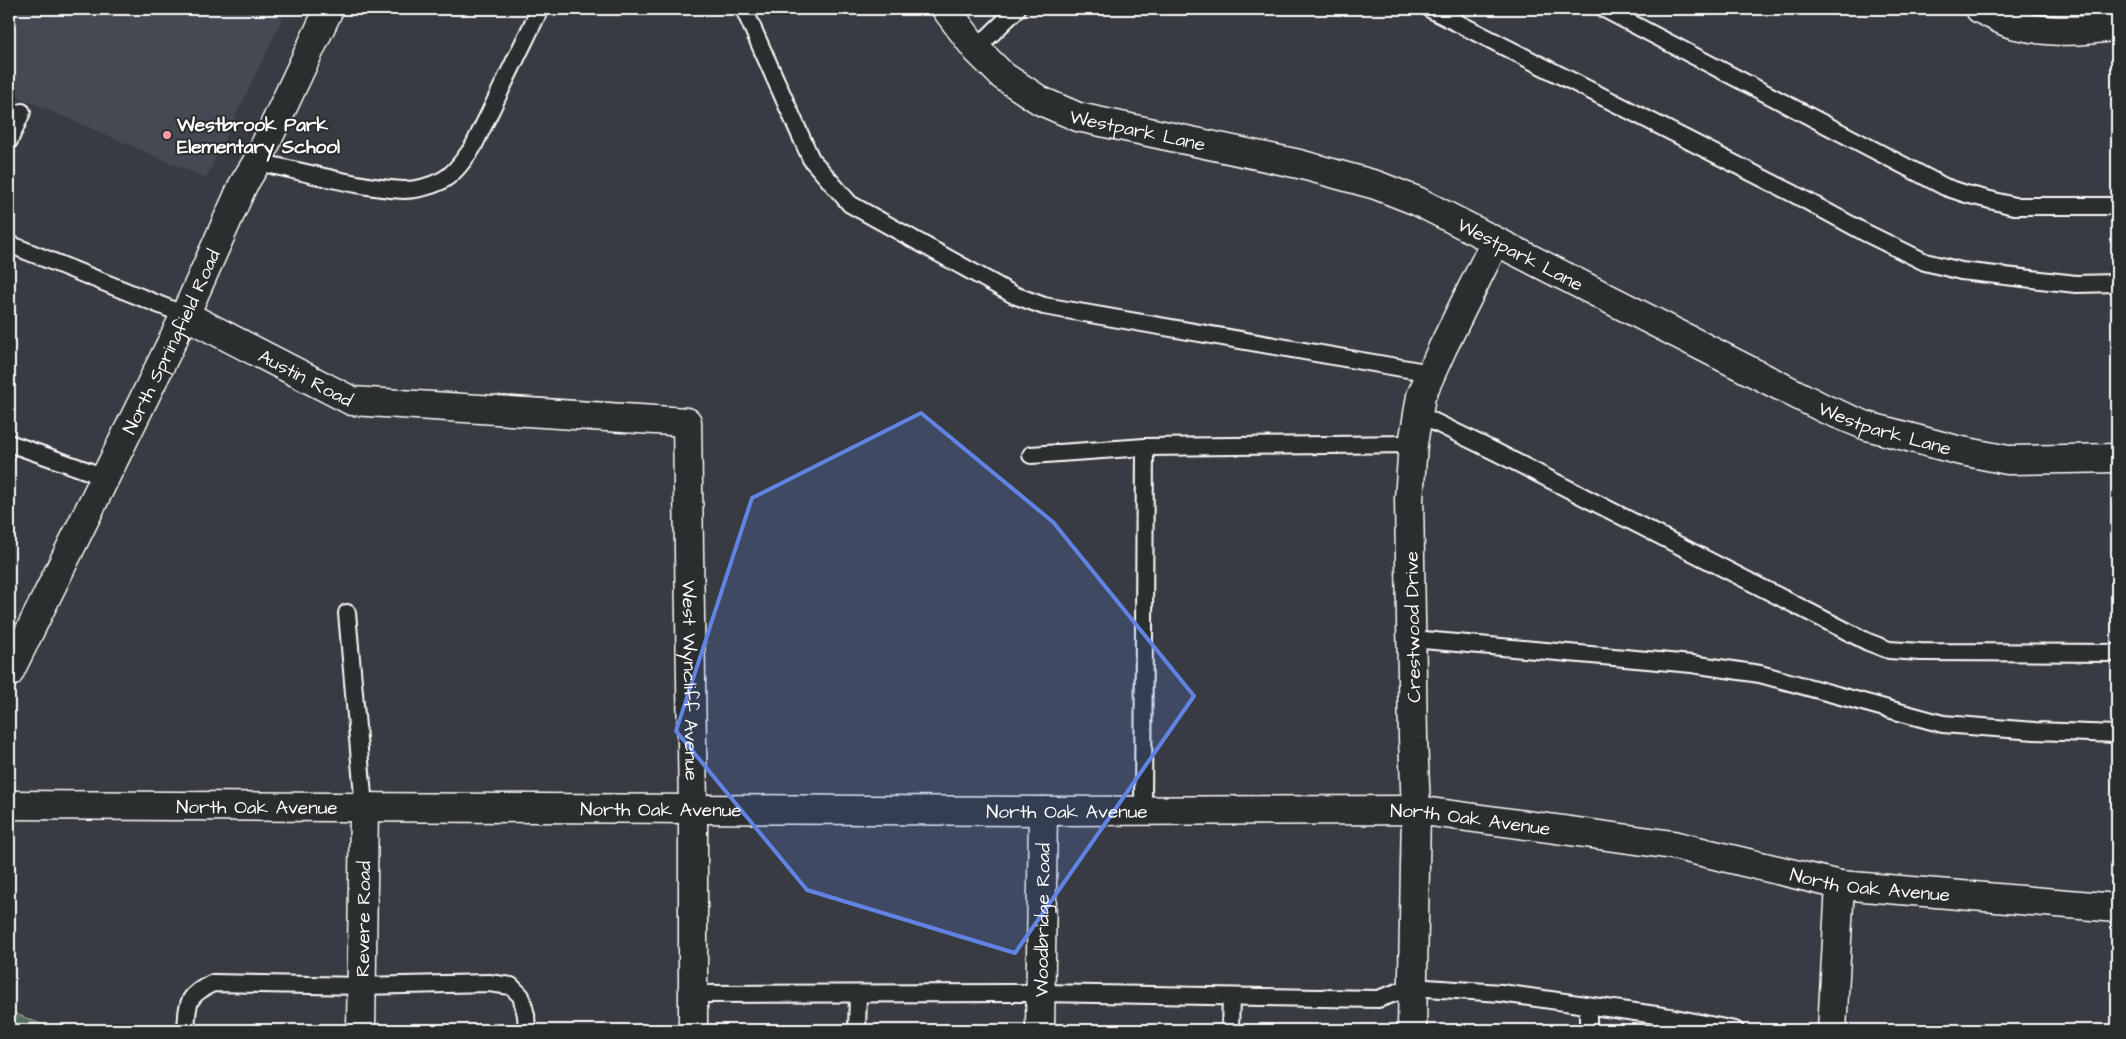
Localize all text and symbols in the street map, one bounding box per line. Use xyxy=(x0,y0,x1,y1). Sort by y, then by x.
street label: Westpark Lane xyxy=(1067,104,1208,159)
place label: Westbrook Park Elementary School xyxy=(176,112,340,162)
marker: Westbrook Park Elementary School xyxy=(161,129,173,141)
street label: Westpark Lane xyxy=(1452,212,1587,299)
street label: North Springfield Road xyxy=(117,245,228,439)
street label: Austin Road xyxy=(253,343,357,414)
street label: Westpark Lane xyxy=(1814,396,1954,463)
street label: Crestwood Drive xyxy=(1399,551,1428,703)
street label: West Wyncliff Avenue xyxy=(674,580,705,781)
street label: North Oak Avenue xyxy=(176,794,338,822)
street label: North Oak Avenue xyxy=(580,796,742,824)
street label: North Oak Avenue xyxy=(1390,798,1552,843)
street label: North Oak Avenue xyxy=(986,799,1148,826)
street label: Woodbridge Road xyxy=(1028,843,1058,997)
street label: Revere Road xyxy=(350,861,378,977)
street label: North Oak Avenue xyxy=(1787,862,1951,909)

